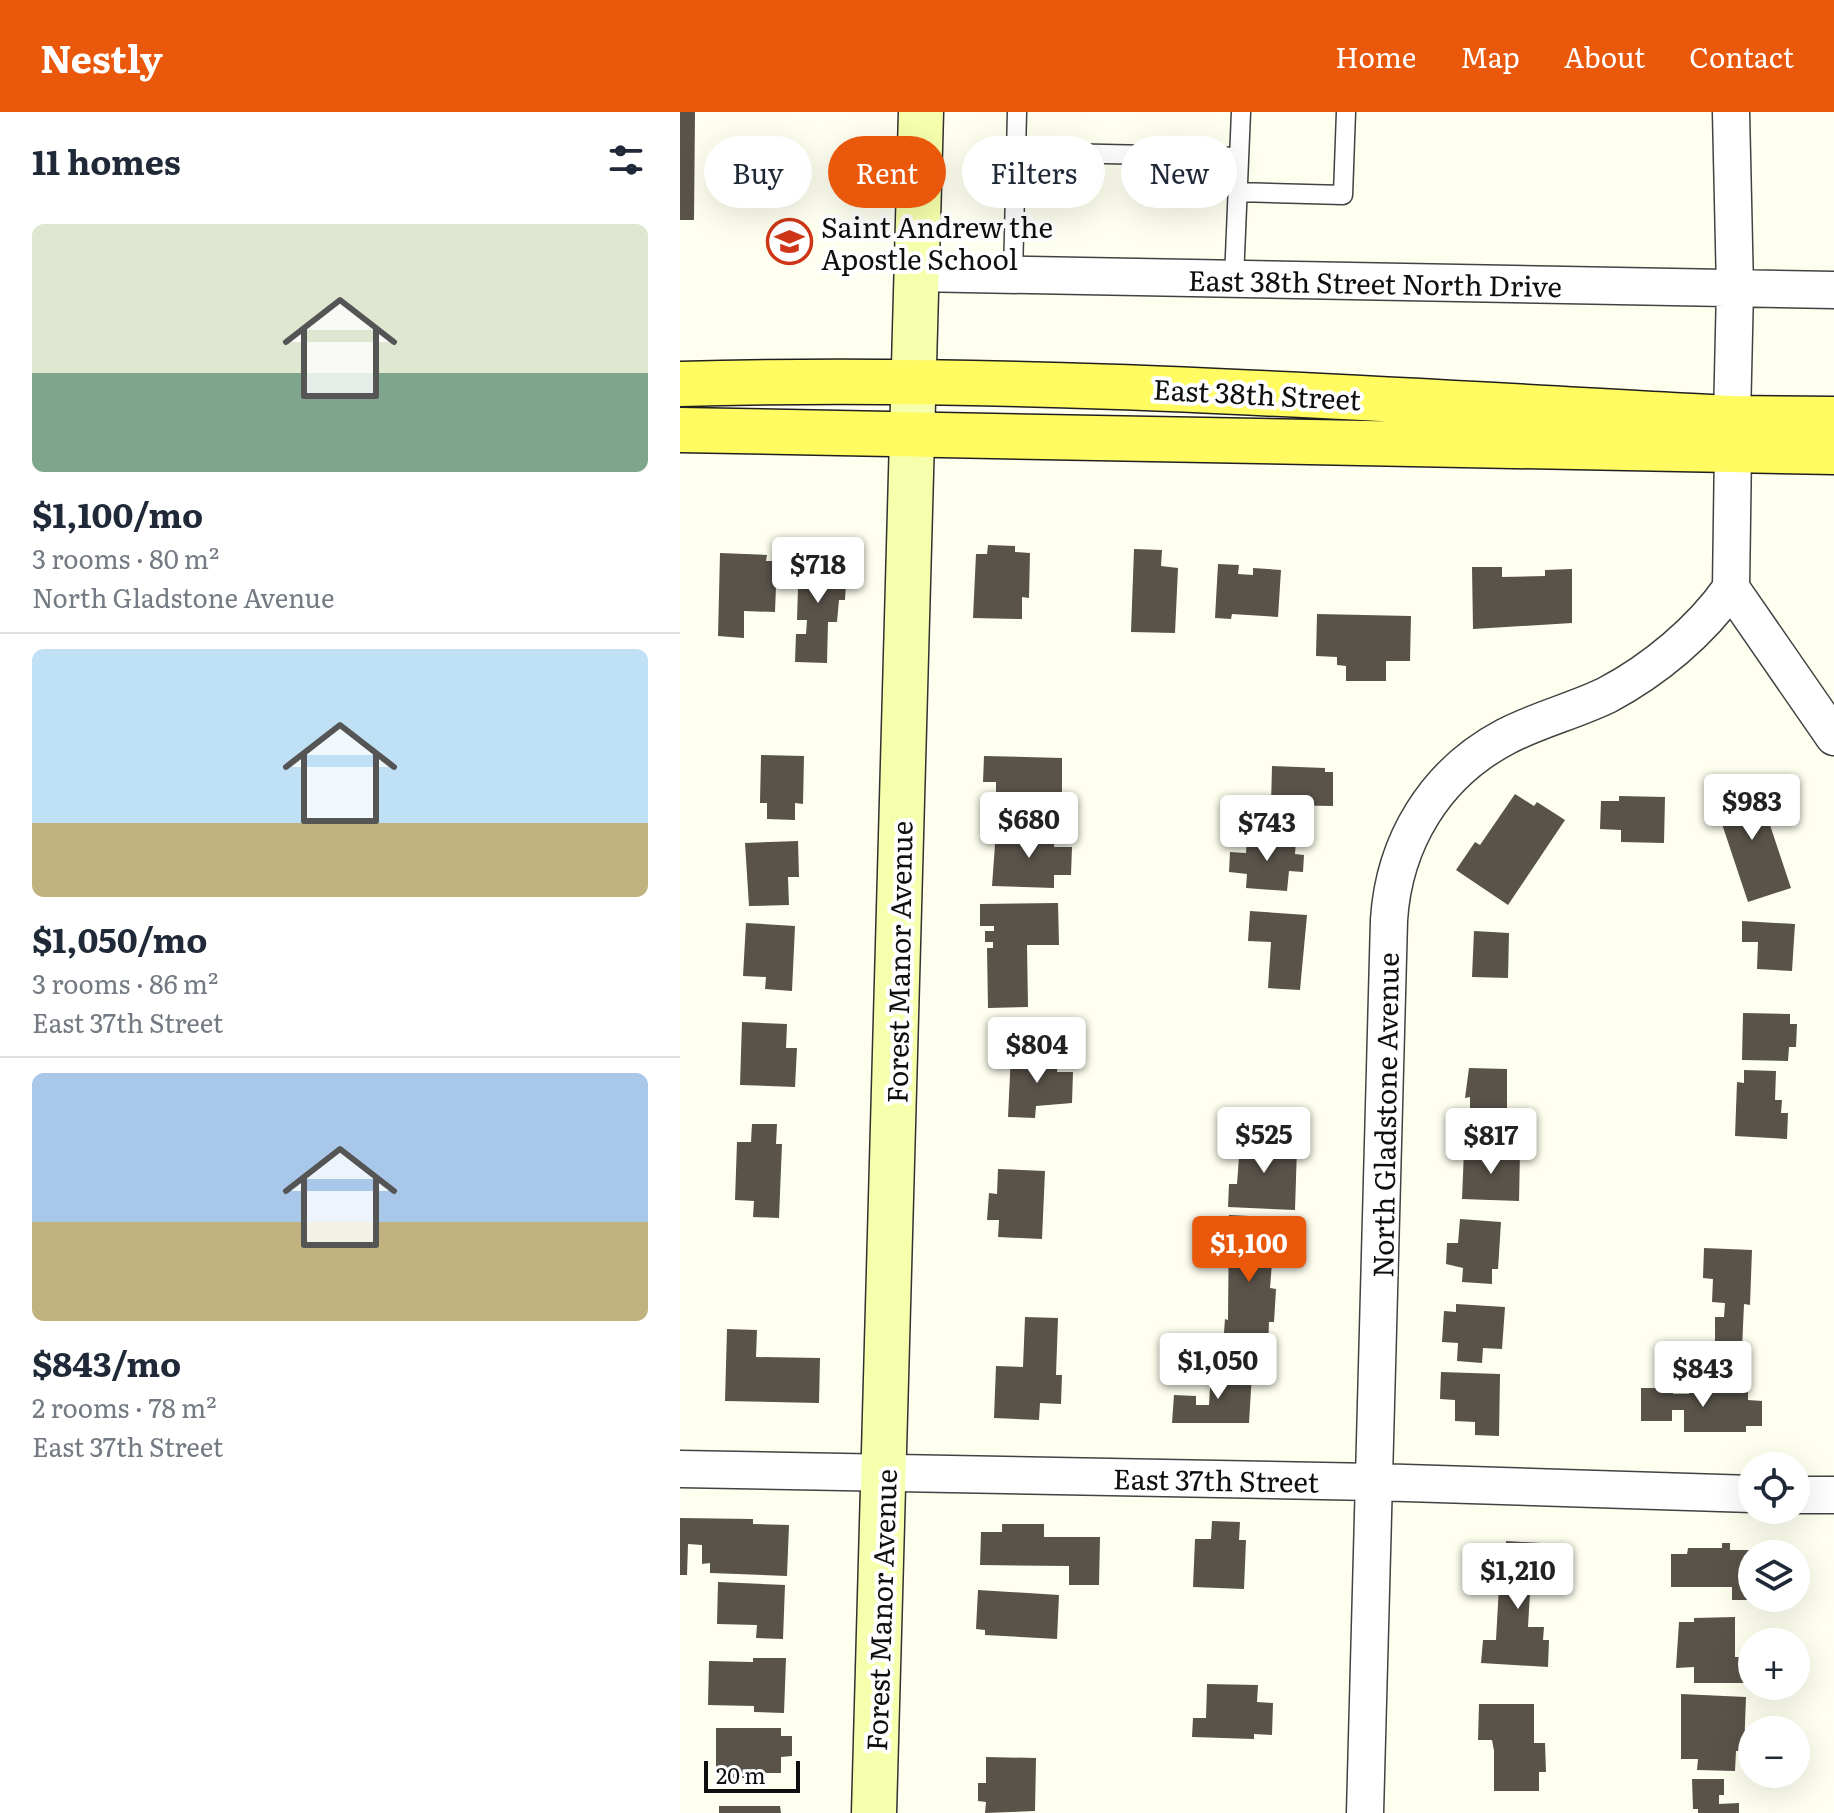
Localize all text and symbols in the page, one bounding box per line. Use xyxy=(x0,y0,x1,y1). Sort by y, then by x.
text: Nestly xyxy=(40,28,163,85)
text: Home xyxy=(1335,35,1416,77)
text: Map xyxy=(1460,35,1520,77)
text: About xyxy=(1564,35,1645,77)
text: Contact xyxy=(1689,35,1794,77)
text: 11 homes xyxy=(32,135,181,185)
chip: Buy xyxy=(704,136,812,208)
chip: Rent xyxy=(828,136,946,208)
chip: Filters xyxy=(962,136,1105,208)
chip: New xyxy=(1121,136,1237,208)
icon: filters xyxy=(604,138,648,182)
place label: Saint Andrew the Apostle School xyxy=(821,205,1053,279)
school or university icon: Saint Andrew the Apostle School xyxy=(766,218,814,266)
street label: East 38th Street North Drive xyxy=(1188,258,1562,306)
icon: home xyxy=(268,276,412,420)
street label: East 38th Street xyxy=(1152,367,1363,419)
text: $1,100/mo xyxy=(32,488,203,538)
pin: $718 xyxy=(771,537,865,605)
text: 3 rooms · 80 m² xyxy=(32,538,219,577)
text: $718 xyxy=(790,543,846,582)
text: North Gladstone Avenue xyxy=(32,577,334,616)
icon: home xyxy=(268,701,412,845)
pin: $983 xyxy=(1705,774,1799,842)
text: $983 xyxy=(1722,780,1782,819)
pin: $680 xyxy=(982,792,1076,860)
pin: $743 xyxy=(1220,795,1314,863)
text: $680 xyxy=(998,798,1060,837)
text: $743 xyxy=(1238,801,1296,840)
street label: Forest Manor Avenue xyxy=(875,820,921,1104)
text: $1,050/mo xyxy=(32,913,208,963)
street label: North Gladstone Avenue xyxy=(1360,952,1408,1278)
text: 3 rooms · 86 m² xyxy=(32,963,218,1002)
text: East 37th Street xyxy=(32,1002,223,1041)
pin: $804 xyxy=(990,1017,1084,1085)
text: $804 xyxy=(1006,1023,1068,1062)
pin: $525 xyxy=(1217,1107,1311,1175)
pin: $817 xyxy=(1444,1108,1538,1176)
text: $525 xyxy=(1235,1113,1293,1152)
text: $817 xyxy=(1464,1114,1518,1153)
icon: home xyxy=(268,1125,412,1269)
pin: $1,100 xyxy=(1184,1216,1314,1284)
text: $1,100 xyxy=(1210,1222,1288,1261)
pin: $1,050 xyxy=(1153,1333,1283,1401)
text: $843/mo xyxy=(32,1337,181,1387)
text: $1,050 xyxy=(1178,1339,1258,1378)
pin: $843 xyxy=(1656,1341,1750,1409)
text: $843 xyxy=(1673,1347,1733,1386)
text: 2 rooms · 78 m² xyxy=(32,1387,217,1426)
text: East 37th Street xyxy=(32,1426,223,1465)
map controls xyxy=(1738,1452,1810,1788)
button: locate xyxy=(1738,1452,1810,1524)
street label: East 37th Street xyxy=(1113,1456,1320,1502)
street label: Forest Manor Avenue xyxy=(854,1468,906,1752)
button: layers xyxy=(1738,1540,1810,1612)
pin: $1,210 xyxy=(1453,1543,1583,1611)
text: $1,210 xyxy=(1480,1549,1556,1588)
button: + xyxy=(1738,1628,1810,1700)
button: − xyxy=(1738,1716,1810,1788)
scale bar xyxy=(704,1757,800,1793)
text: 20 m xyxy=(716,1758,766,1791)

